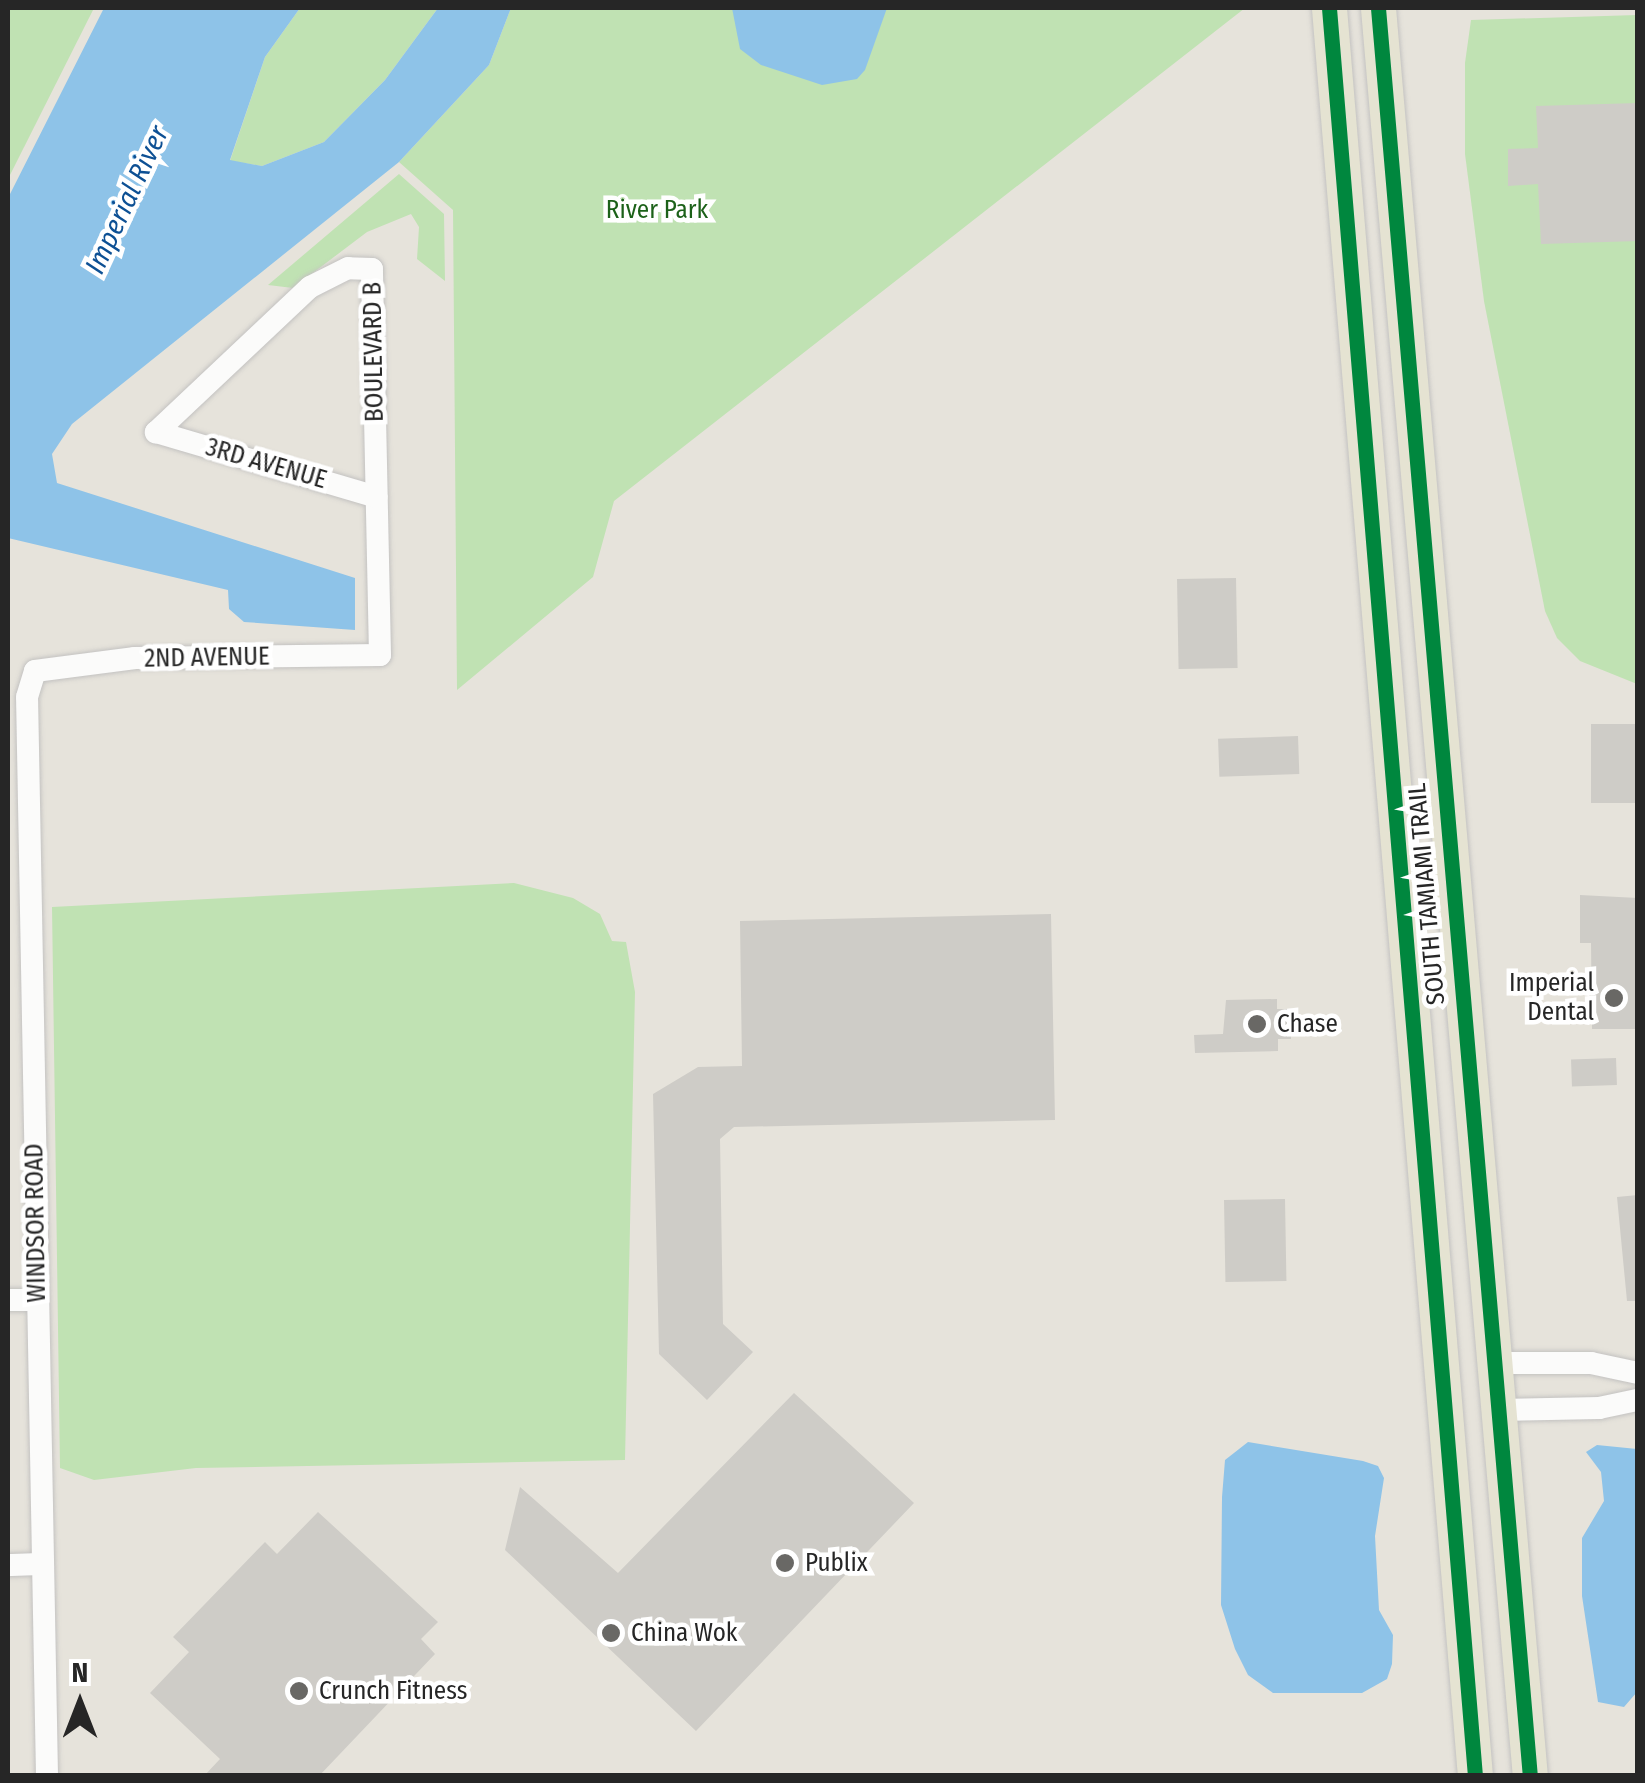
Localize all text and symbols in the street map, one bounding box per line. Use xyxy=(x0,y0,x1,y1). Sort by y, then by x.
water label: Imperial River xyxy=(78,121,176,279)
park label: River Park xyxy=(606,195,708,225)
street label: BOULEVARD B xyxy=(358,282,390,422)
street label: 3RD AVENUE xyxy=(202,432,330,496)
street label: 2ND AVENUE xyxy=(144,642,270,674)
street label: SOUTH TAMIAMI TRAIL xyxy=(1402,782,1452,1006)
place label: Imperial Dental xyxy=(1509,969,1594,1028)
marker: Imperial Dental xyxy=(1603,987,1625,1009)
place label: Chase xyxy=(1277,1009,1338,1039)
marker: Chase xyxy=(1246,1013,1268,1035)
street label: WINDSOR ROAD xyxy=(20,1143,52,1303)
place label: Publix xyxy=(805,1548,868,1578)
marker: Publix xyxy=(774,1552,796,1574)
place label: China Wok xyxy=(631,1618,737,1648)
marker: China Wok xyxy=(600,1622,622,1644)
north arrow xyxy=(30,1653,130,1753)
text: N xyxy=(72,1656,88,1689)
place label: Crunch Fitness xyxy=(319,1676,467,1706)
marker: Crunch Fitness xyxy=(288,1680,310,1702)

